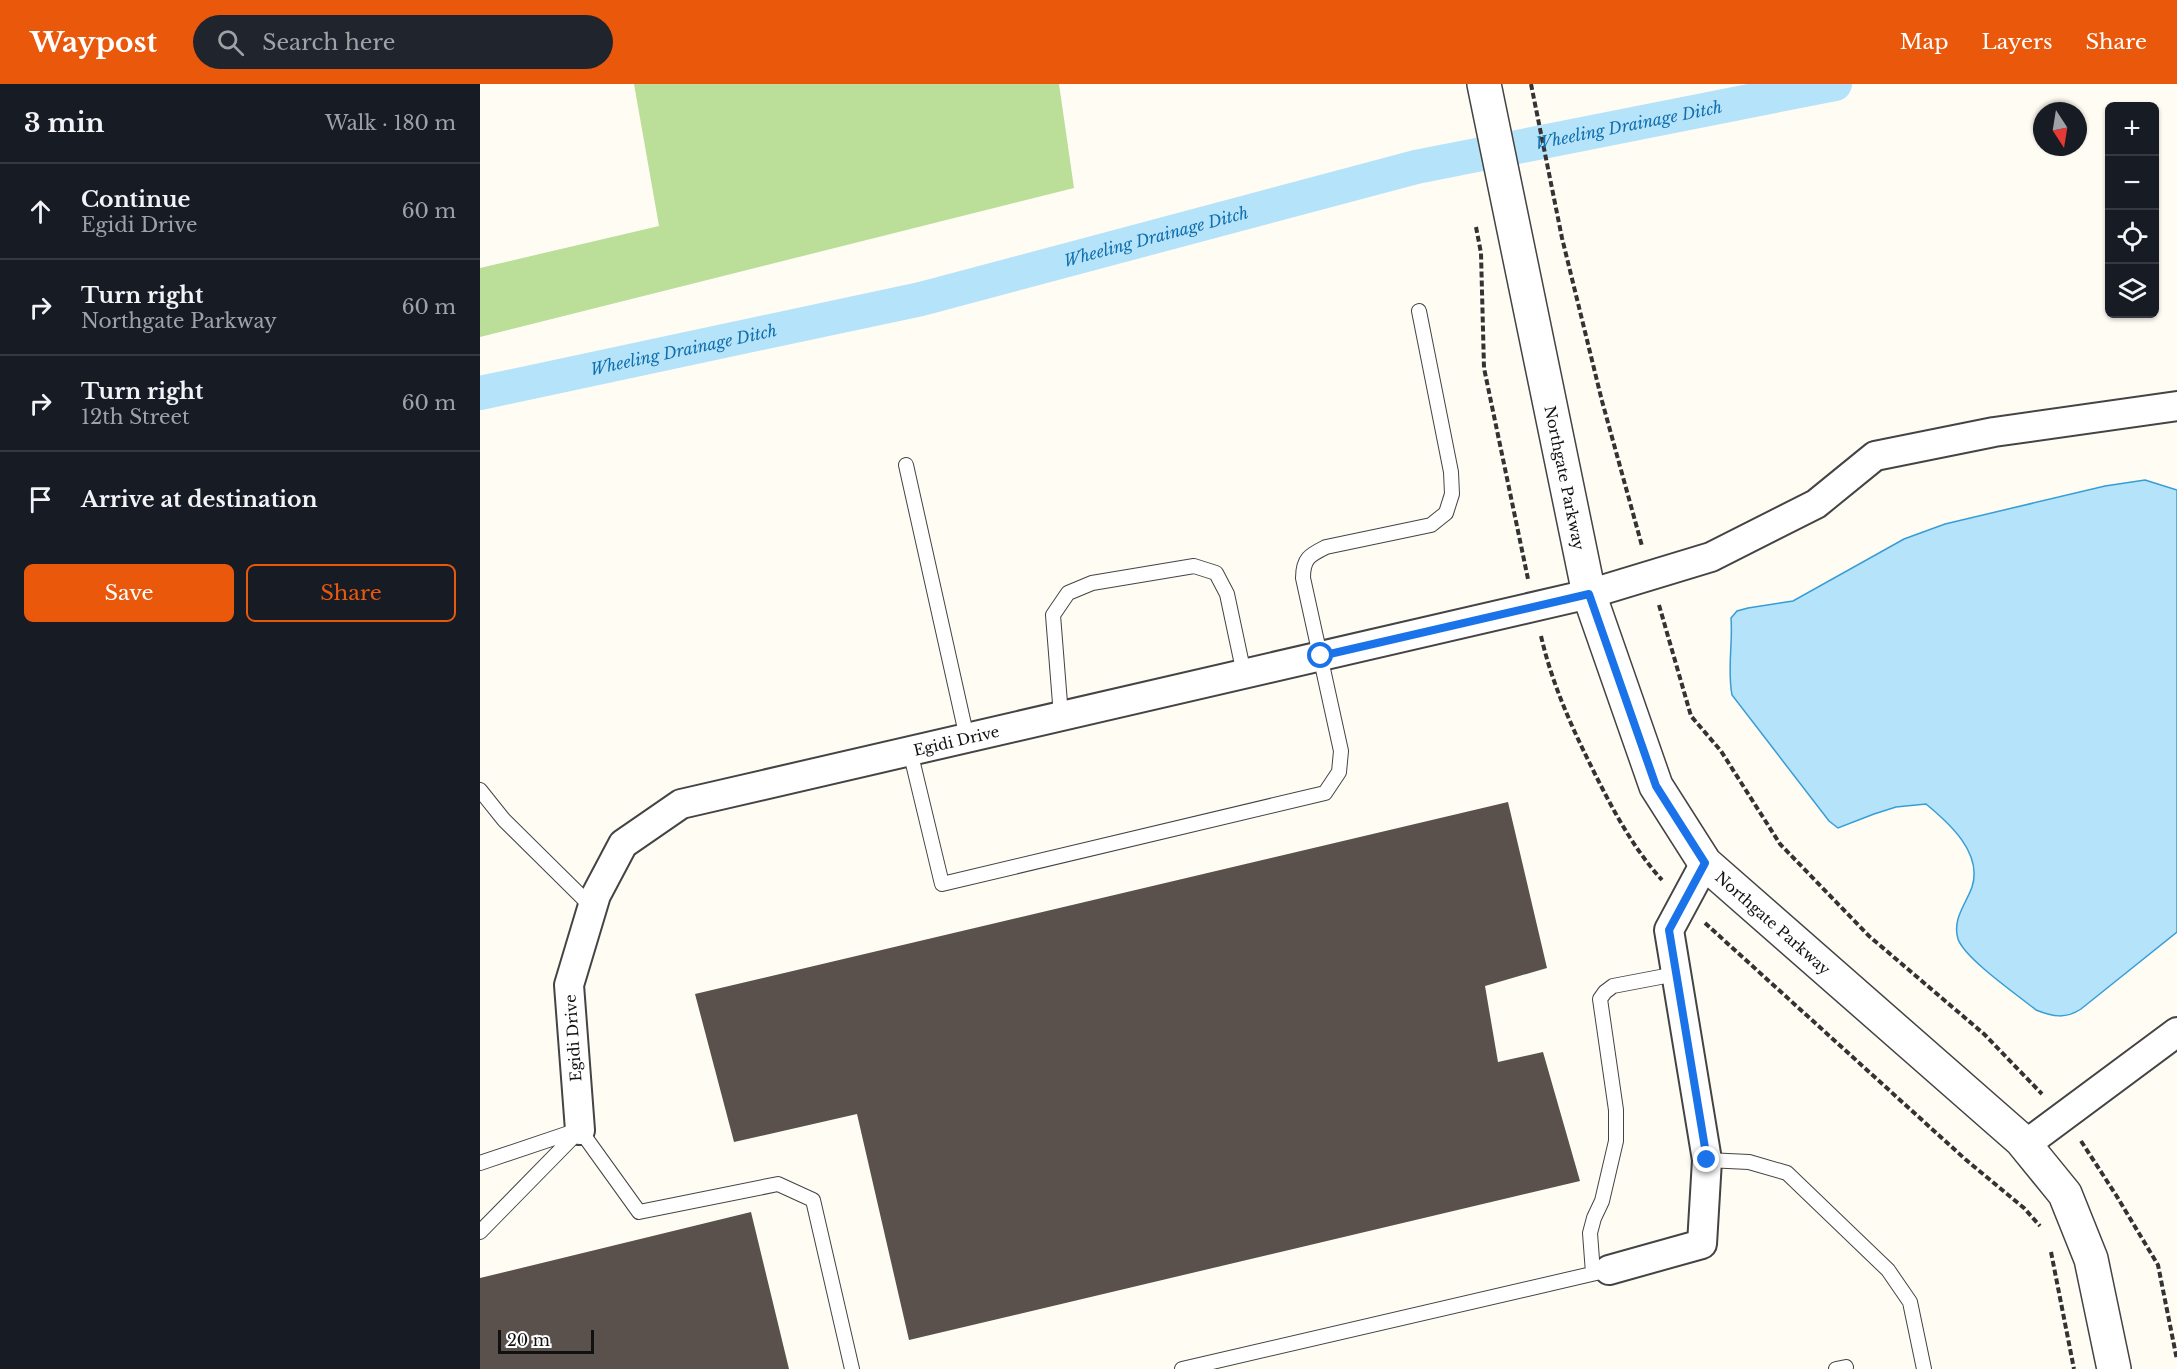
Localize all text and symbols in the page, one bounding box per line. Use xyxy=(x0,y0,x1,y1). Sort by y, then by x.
search box xyxy=(193,15,613,69)
text: Waypost xyxy=(30,25,157,60)
icon: search xyxy=(214,26,247,59)
text: Search here xyxy=(262,29,395,56)
text: Map xyxy=(1900,29,1949,55)
text: Layers xyxy=(1982,29,2053,55)
text: Share xyxy=(2086,29,2147,55)
water label: Wheeling Drainage Ditch xyxy=(1533,97,1724,153)
north arrow xyxy=(2033,102,2087,156)
map controls xyxy=(2105,102,2159,318)
button: + xyxy=(2105,102,2159,156)
text: 3 min xyxy=(24,107,105,139)
text: Walk · 180 m xyxy=(325,111,456,135)
button: − xyxy=(2105,156,2159,210)
text: Continue xyxy=(81,186,190,213)
icon: ahead xyxy=(24,195,57,228)
text: 60 m xyxy=(402,199,456,223)
water label: Wheeling Drainage Ditch xyxy=(1061,202,1250,271)
button: locate xyxy=(2105,210,2159,264)
text: Egidi Drive xyxy=(81,213,198,237)
button: layers xyxy=(2105,264,2159,318)
text: Turn right xyxy=(81,282,203,309)
icon: right xyxy=(24,291,57,324)
text: 60 m xyxy=(402,295,456,319)
text: Northgate Parkway xyxy=(81,309,277,333)
water label: Wheeling Drainage Ditch xyxy=(588,320,779,379)
text: Turn right xyxy=(81,378,203,405)
icon: right xyxy=(24,387,57,420)
text: 60 m xyxy=(402,391,456,415)
street label: Northgate Parkway xyxy=(1541,404,1589,552)
text: 12th Street xyxy=(81,405,189,429)
icon: arrive xyxy=(24,483,57,516)
text: Arrive at destination xyxy=(81,486,318,513)
button: Save xyxy=(24,564,234,622)
button: Share xyxy=(246,564,456,622)
route start xyxy=(1307,642,1333,668)
street label: Egidi Drive xyxy=(911,721,1001,759)
street label: Northgate Parkway xyxy=(1712,867,1835,979)
street label: Egidi Drive xyxy=(560,994,586,1082)
route end xyxy=(1693,1146,1719,1172)
scale bar xyxy=(498,1327,594,1354)
text: 20 m xyxy=(507,1330,550,1350)

